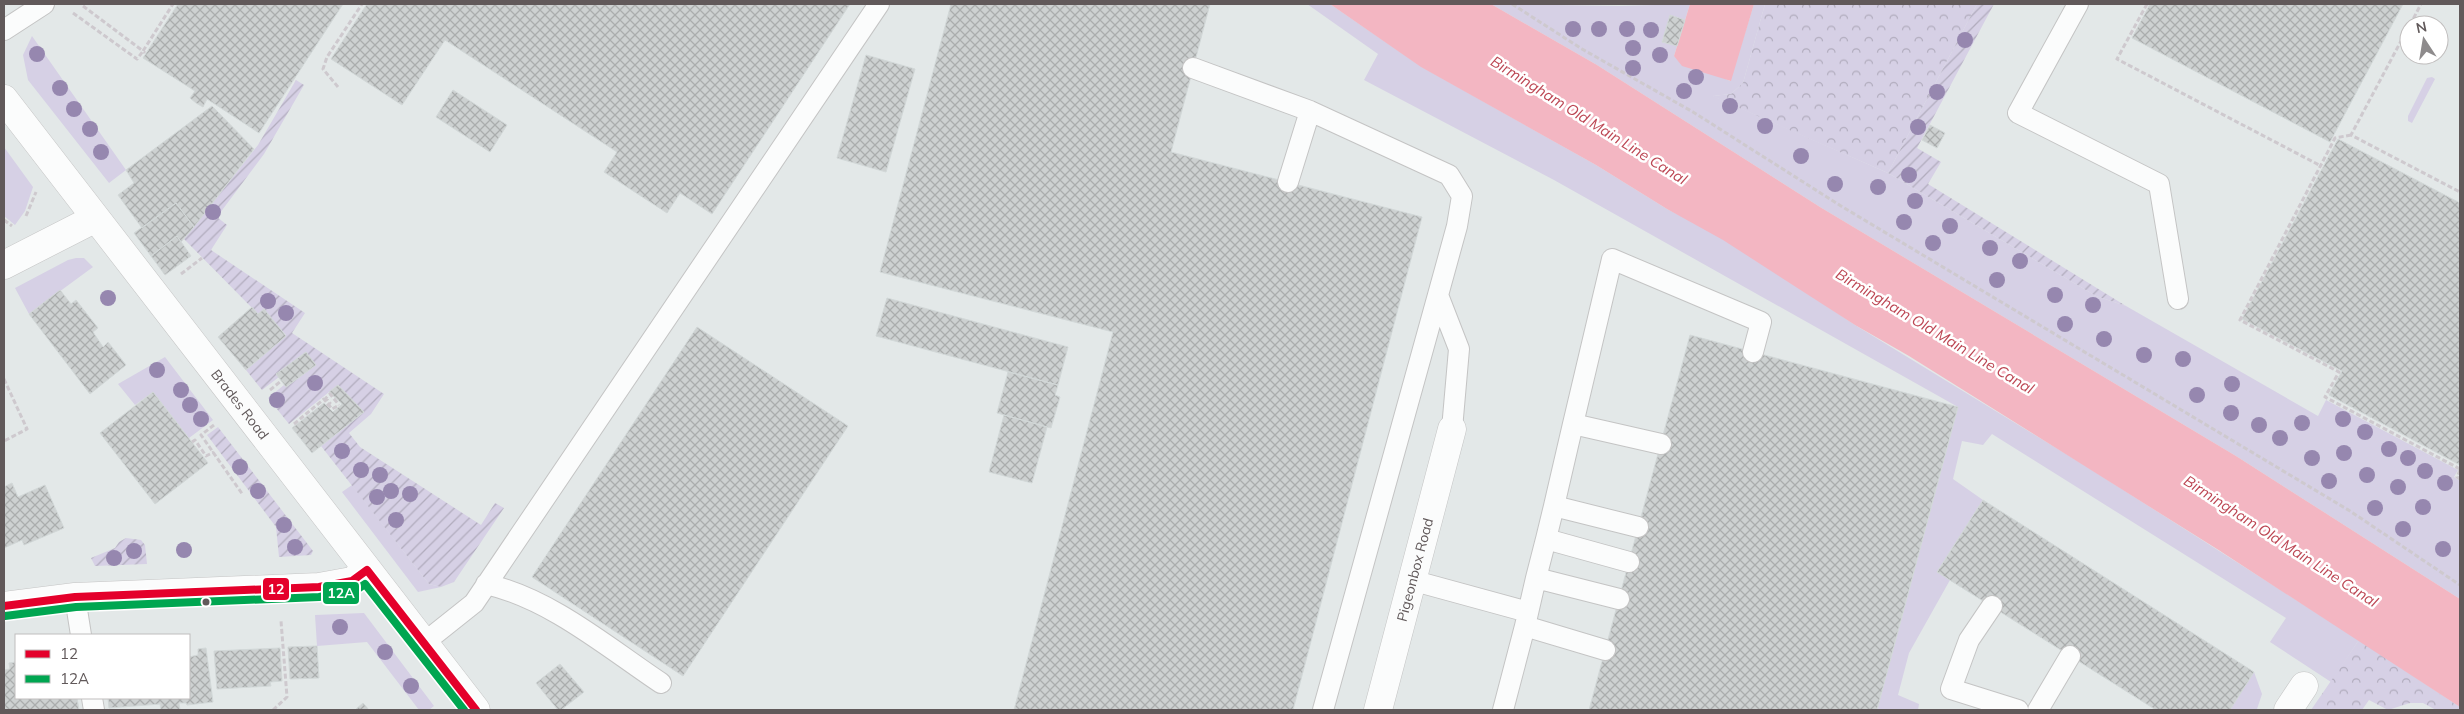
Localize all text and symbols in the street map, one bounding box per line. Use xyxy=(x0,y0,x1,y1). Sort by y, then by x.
north arrow xyxy=(2399,15,2449,65)
text: N xyxy=(2414,17,2428,37)
water label: Birmingham Old Main Line Canal xyxy=(1487,52,1691,189)
water label: Birmingham Old Main Line Canal xyxy=(1832,264,2038,398)
street label: Brades Road xyxy=(207,366,273,443)
water label: Birmingham Old Main Line Canal xyxy=(2180,471,2382,611)
street label: Pigeonbox Road xyxy=(1393,516,1437,624)
line badge: 12 xyxy=(262,577,290,601)
text: 12 xyxy=(268,580,284,598)
line badge: 12A xyxy=(322,581,360,605)
text: 12A xyxy=(327,584,355,602)
unlabelled marker xyxy=(201,597,211,607)
legend xyxy=(15,634,190,699)
text: 12 xyxy=(60,644,78,663)
text: 12A xyxy=(60,669,89,688)

